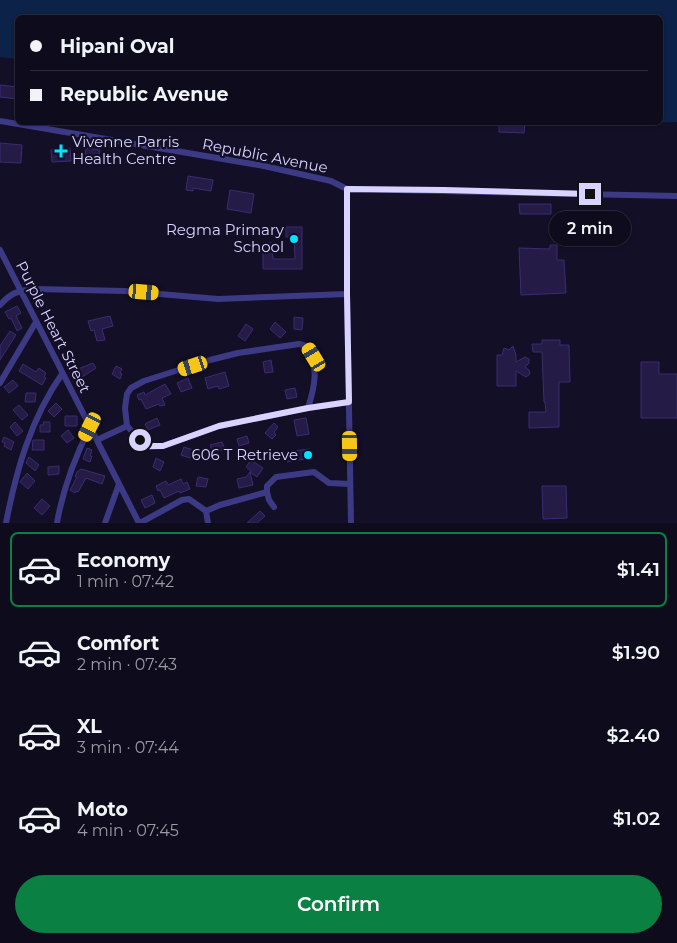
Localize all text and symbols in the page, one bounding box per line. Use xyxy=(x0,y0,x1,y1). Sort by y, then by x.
text: Hipani Oval xyxy=(60,35,174,58)
text: Republic Avenue xyxy=(60,83,229,106)
place label: Vivenne Parris Health Centre xyxy=(72,132,179,168)
street label: Republic Avenue xyxy=(201,134,329,177)
marker: Vivenne Parris Health Centre xyxy=(54,144,68,158)
route end xyxy=(579,183,601,205)
callout: 2 min xyxy=(549,212,631,246)
text: 2 min xyxy=(567,219,613,238)
place label: Regma Primary School xyxy=(166,220,285,256)
marker: Regma Primary School xyxy=(288,233,300,245)
street label: Purple Heart Street xyxy=(12,258,95,396)
car xyxy=(128,283,159,301)
car xyxy=(299,340,328,374)
car xyxy=(176,354,209,378)
car xyxy=(76,410,103,444)
route start xyxy=(129,429,151,451)
car xyxy=(342,431,357,461)
place label: 606 T Retrieve xyxy=(192,445,298,464)
marker: 606 T Retrieve xyxy=(302,449,314,461)
icon: car xyxy=(17,547,62,592)
text: Economy xyxy=(77,549,170,572)
text: $1.41 xyxy=(617,558,660,581)
text: 1 min · 07:42 xyxy=(77,572,174,591)
icon: car xyxy=(17,630,62,675)
text: Comfort xyxy=(77,632,159,655)
text: $1.90 xyxy=(612,641,660,664)
text: 2 min · 07:43 xyxy=(77,655,177,674)
icon: car xyxy=(17,713,62,758)
text: XL xyxy=(77,715,102,738)
text: $2.40 xyxy=(607,724,660,747)
text: 3 min · 07:44 xyxy=(77,738,179,757)
icon: car xyxy=(17,796,62,841)
text: Moto xyxy=(77,798,128,821)
text: $1.02 xyxy=(613,807,660,830)
text: 4 min · 07:45 xyxy=(77,821,179,840)
button: Confirm xyxy=(15,875,662,933)

